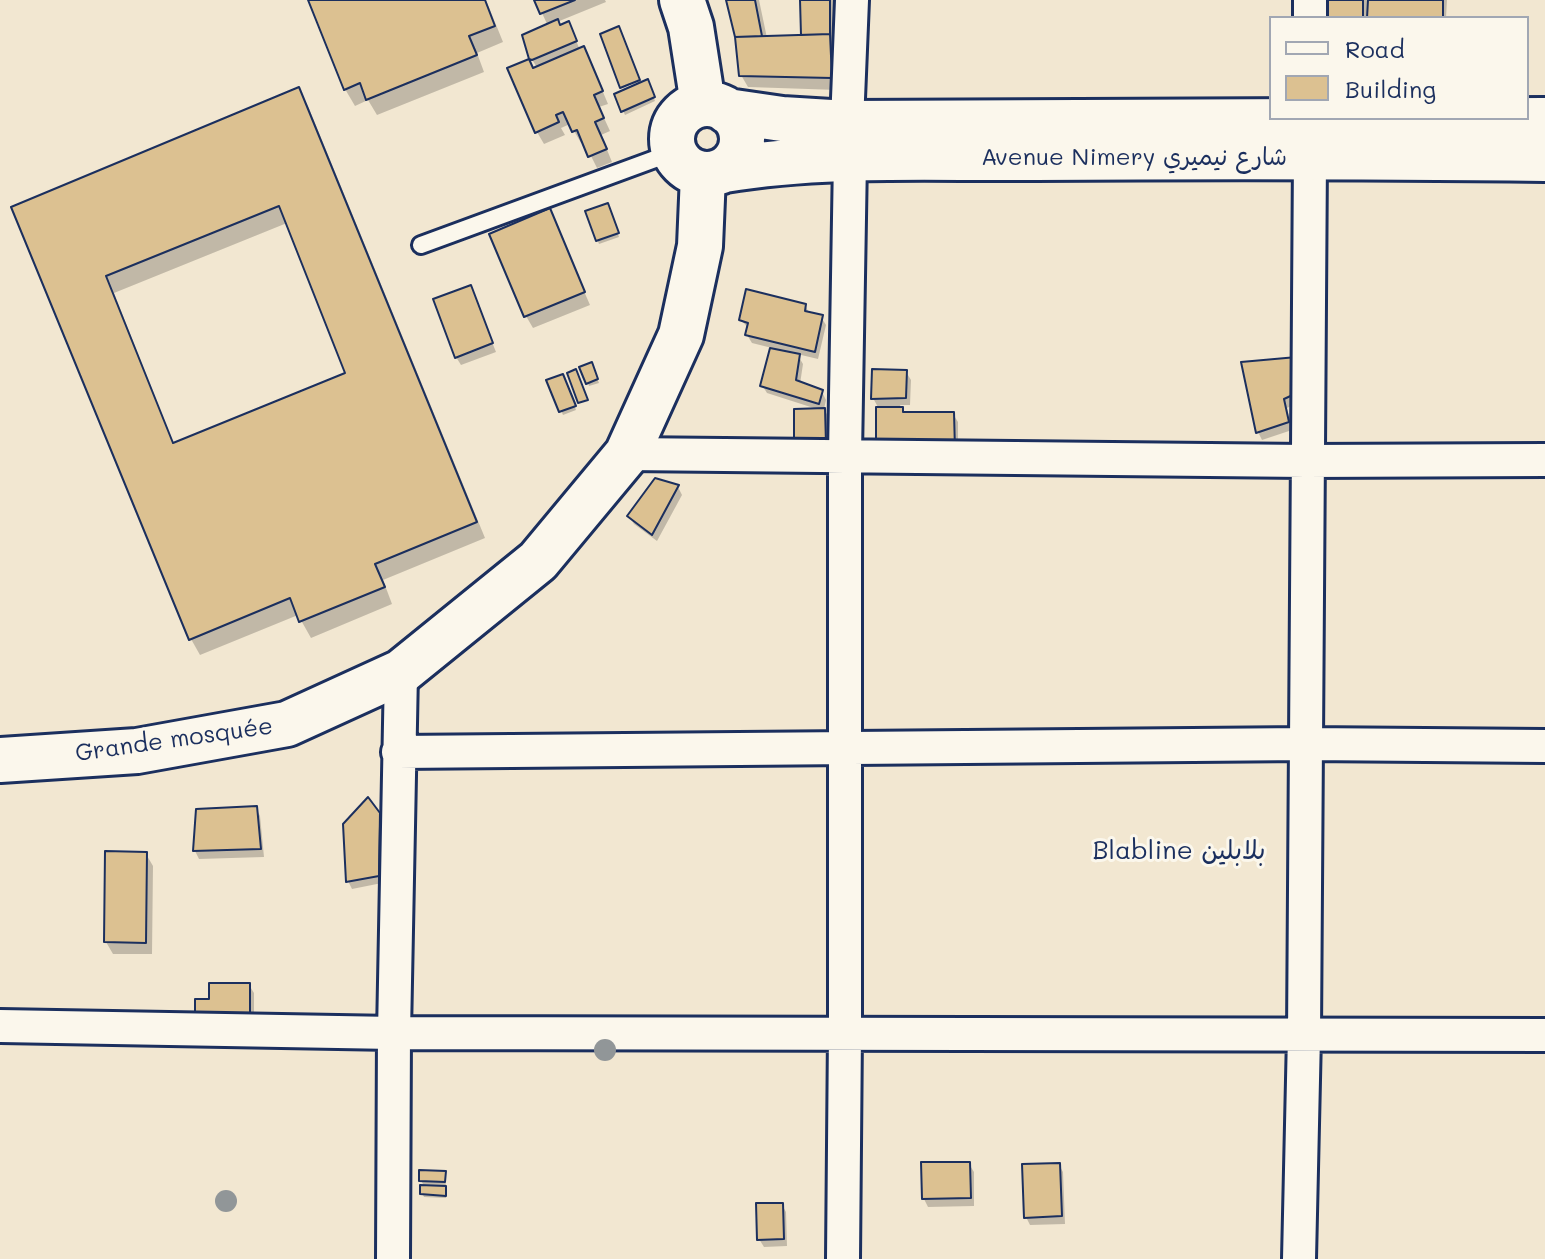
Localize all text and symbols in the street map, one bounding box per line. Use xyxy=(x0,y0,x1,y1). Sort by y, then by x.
legend xyxy=(1269,16,1529,120)
text: Road xyxy=(1345,33,1405,64)
text: Building xyxy=(1345,73,1436,104)
street label: Avenue Nimery شارع نيميري xyxy=(981,144,1287,172)
street label: Grande mosquée xyxy=(73,712,275,768)
district label: Blabline بلابلين xyxy=(1092,835,1266,867)

